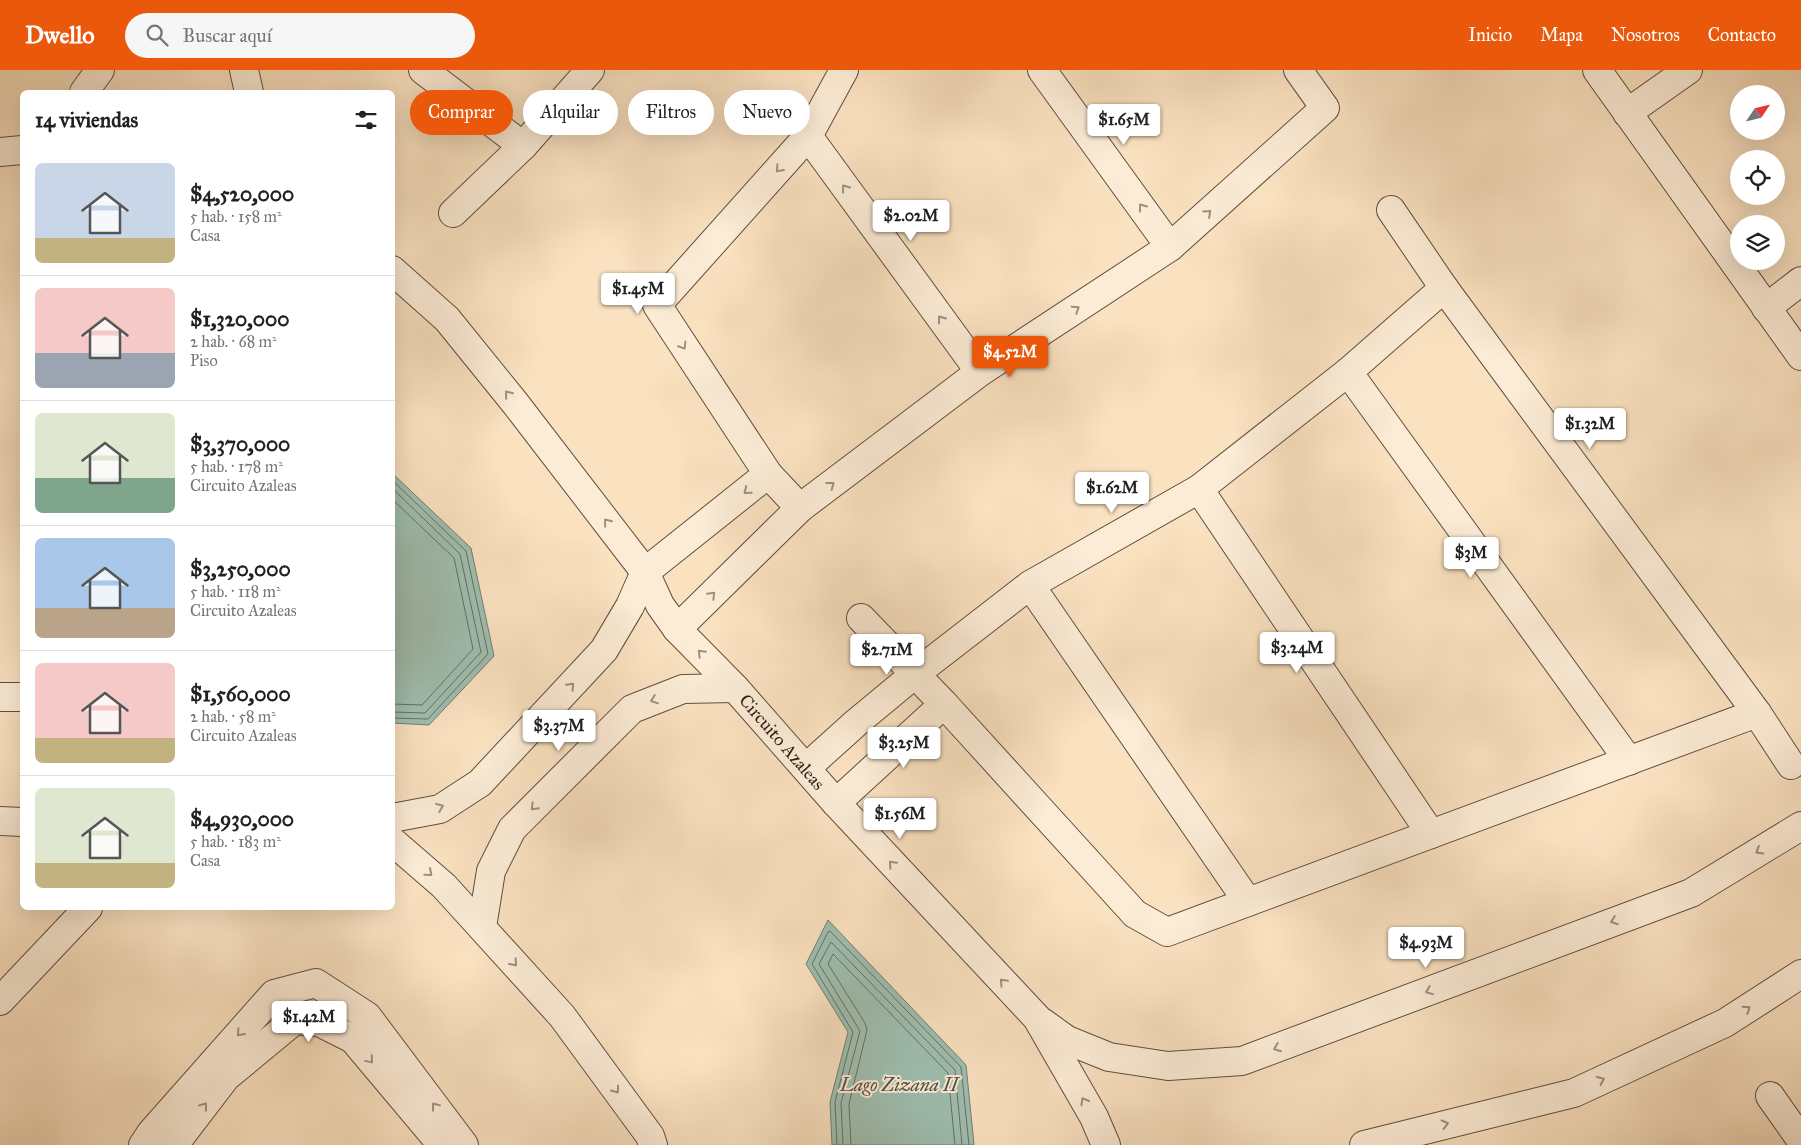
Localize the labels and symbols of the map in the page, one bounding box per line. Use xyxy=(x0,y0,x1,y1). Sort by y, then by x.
north arrow xyxy=(1730,85,1785,140)
pin: $1.65M xyxy=(1083,104,1165,146)
one-way arrow xyxy=(776,163,785,172)
one-way arrow xyxy=(843,185,851,194)
pin: $2.02M xyxy=(870,200,952,242)
one-way arrow xyxy=(1139,203,1148,213)
one-way arrow xyxy=(1202,210,1211,219)
pin: $1.45M xyxy=(597,272,679,315)
one-way arrow xyxy=(1071,306,1080,315)
one-way arrow xyxy=(938,315,947,325)
pin: $4.52M xyxy=(969,336,1051,378)
one-way arrow xyxy=(677,341,687,350)
one-way arrow xyxy=(504,390,513,399)
pin: $1.32M xyxy=(1549,408,1631,450)
pin: $1.62M xyxy=(1071,472,1153,514)
one-way arrow xyxy=(825,482,834,490)
one-way arrow xyxy=(744,485,753,493)
one-way arrow xyxy=(604,518,613,528)
pin: $3M xyxy=(1447,536,1495,579)
one-way arrow xyxy=(706,592,715,601)
pin: $3.24M xyxy=(1256,632,1338,674)
pin: $2.71M xyxy=(846,634,928,676)
one-way arrow xyxy=(698,650,707,659)
one-way arrow xyxy=(565,683,574,692)
street label: Circuito Azaleas xyxy=(734,690,830,794)
one-way arrow xyxy=(650,694,659,704)
pin: $3.37M xyxy=(518,710,600,752)
pin: $3.25M xyxy=(863,726,945,769)
pin: $1.56M xyxy=(859,798,941,840)
one-way arrow xyxy=(531,801,540,810)
one-way arrow xyxy=(435,803,444,813)
one-way arrow xyxy=(1756,845,1765,855)
one-way arrow xyxy=(889,860,898,869)
one-way arrow xyxy=(424,867,433,876)
one-way arrow xyxy=(1610,916,1618,926)
pin: $4.93M xyxy=(1385,926,1467,969)
one-way arrow xyxy=(508,958,517,967)
one-way arrow xyxy=(1000,979,1009,988)
one-way arrow xyxy=(1425,985,1433,995)
pin: $1.42M xyxy=(268,1000,350,1043)
one-way arrow xyxy=(1741,1006,1750,1015)
one-way arrow xyxy=(237,1027,246,1036)
one-way arrow xyxy=(1273,1042,1281,1052)
one-way arrow xyxy=(365,1054,374,1063)
water label: Lago Zizana II xyxy=(839,1073,960,1096)
one-way arrow xyxy=(1596,1076,1605,1087)
one-way arrow xyxy=(610,1084,619,1094)
one-way arrow xyxy=(1081,1098,1091,1107)
one-way arrow xyxy=(198,1103,206,1112)
one-way arrow xyxy=(432,1103,440,1112)
one-way arrow xyxy=(1440,1119,1449,1130)

